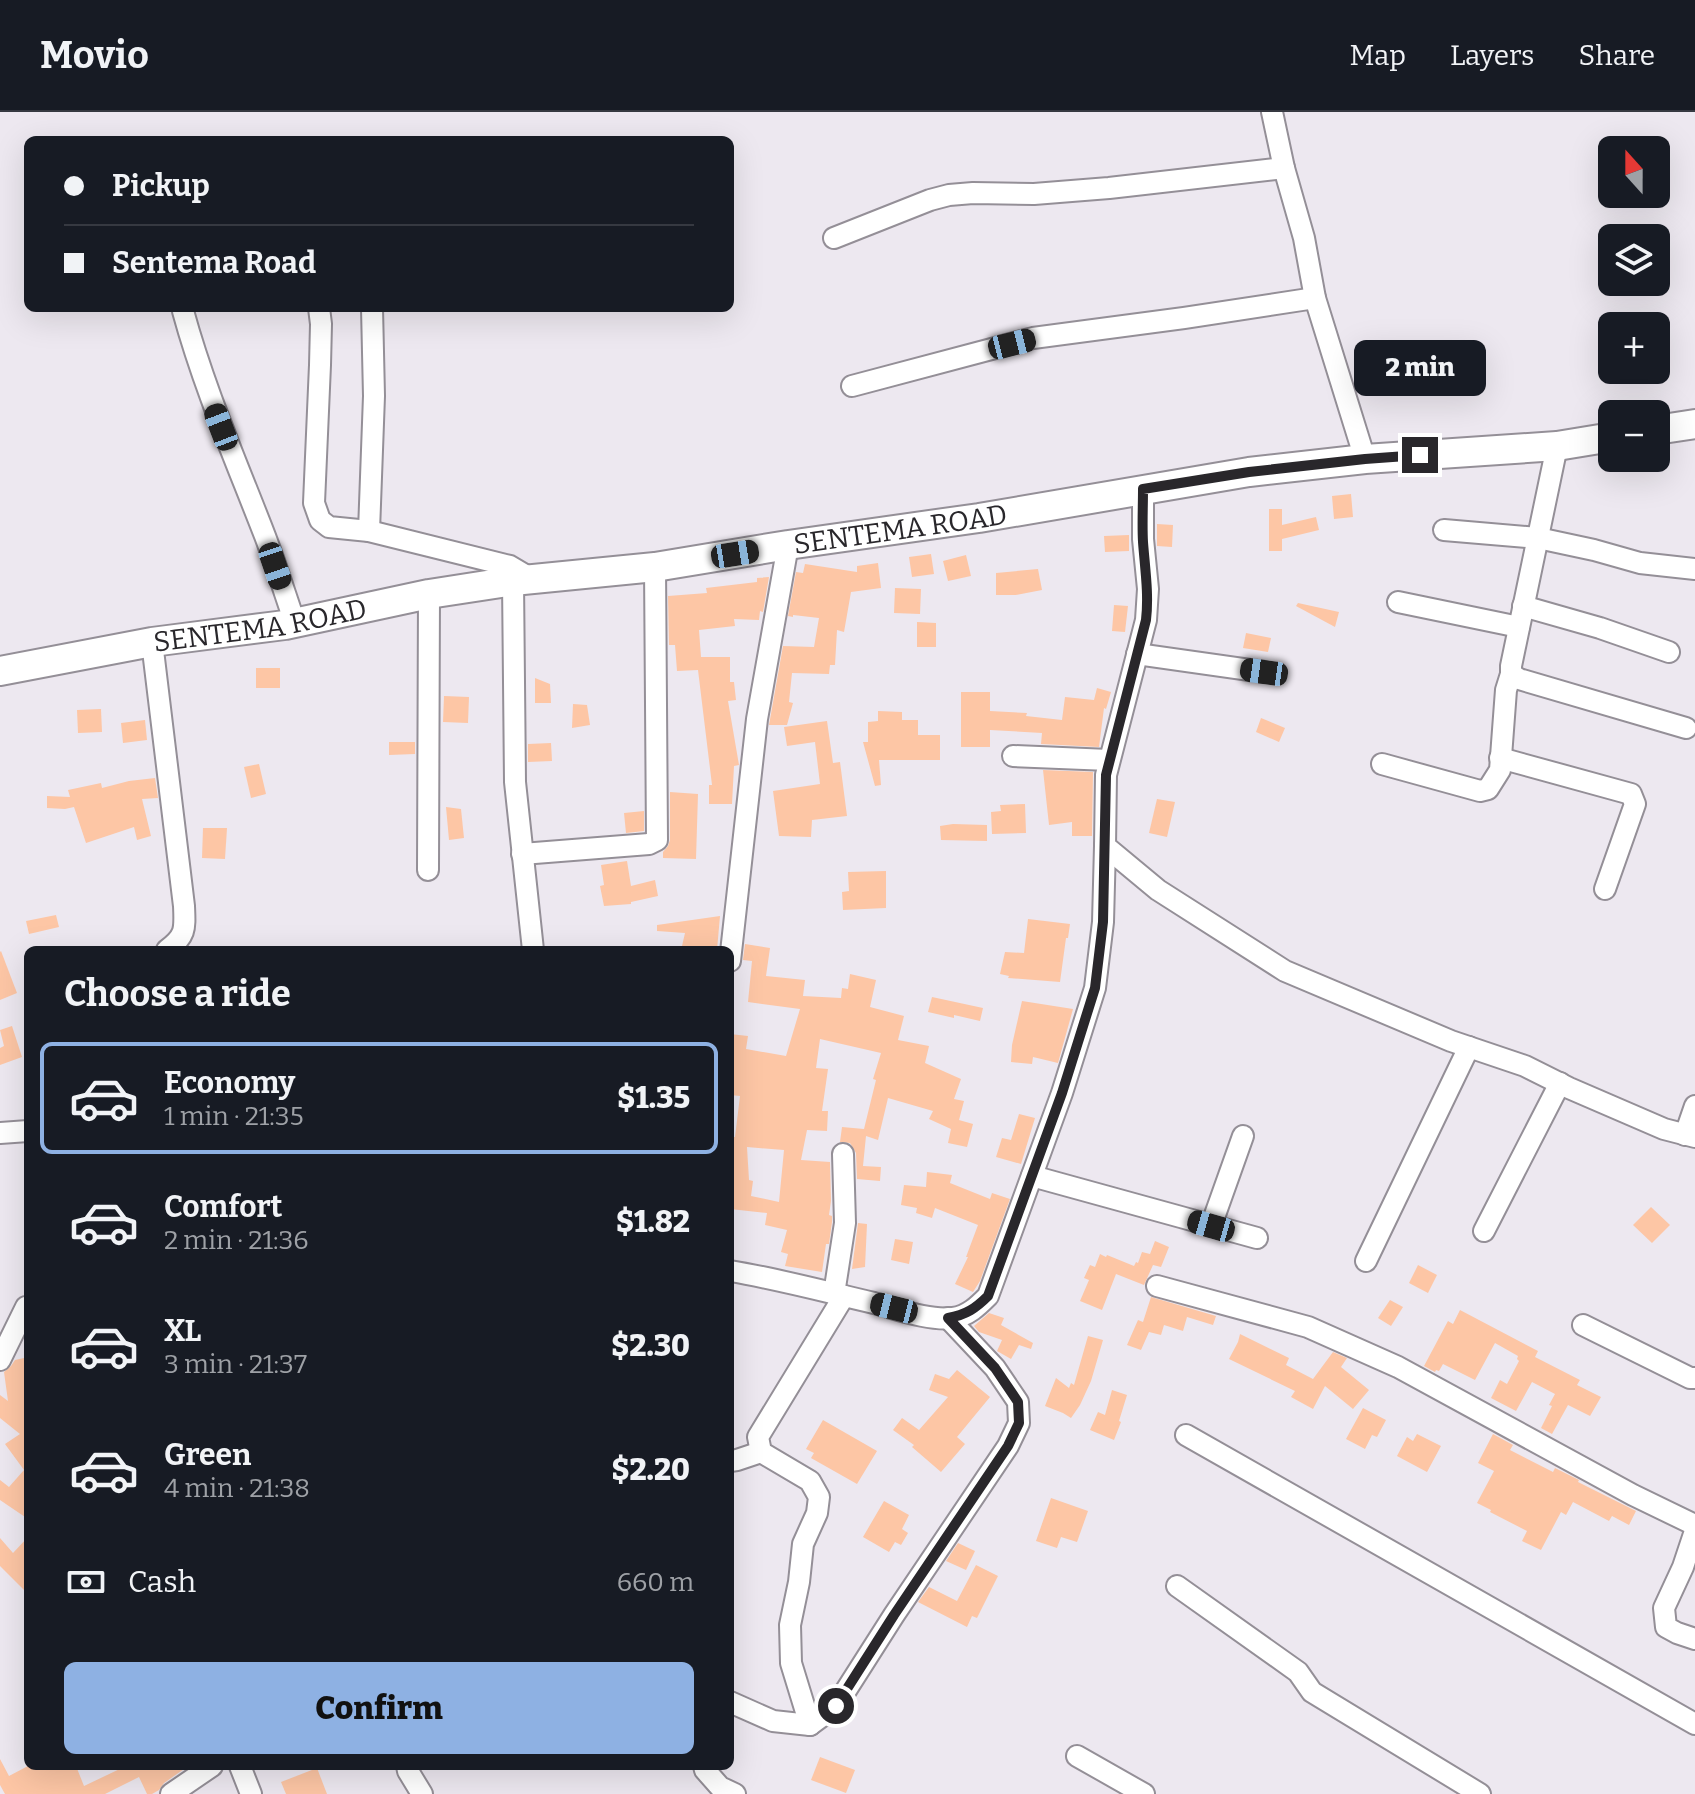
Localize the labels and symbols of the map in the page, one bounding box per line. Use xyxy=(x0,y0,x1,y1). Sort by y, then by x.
north arrow xyxy=(1598,136,1670,208)
car xyxy=(986,327,1038,361)
callout: 2 min xyxy=(1354,339,1486,395)
car xyxy=(201,400,241,454)
route end xyxy=(1402,437,1438,473)
street label: SENTEMA ROAD xyxy=(791,497,1010,561)
car xyxy=(709,538,761,570)
car xyxy=(256,539,294,593)
street label: SENTEMA ROAD xyxy=(151,591,369,658)
car xyxy=(1239,657,1289,687)
car xyxy=(1185,1208,1237,1244)
car xyxy=(868,1291,920,1325)
route start xyxy=(818,1688,854,1724)

